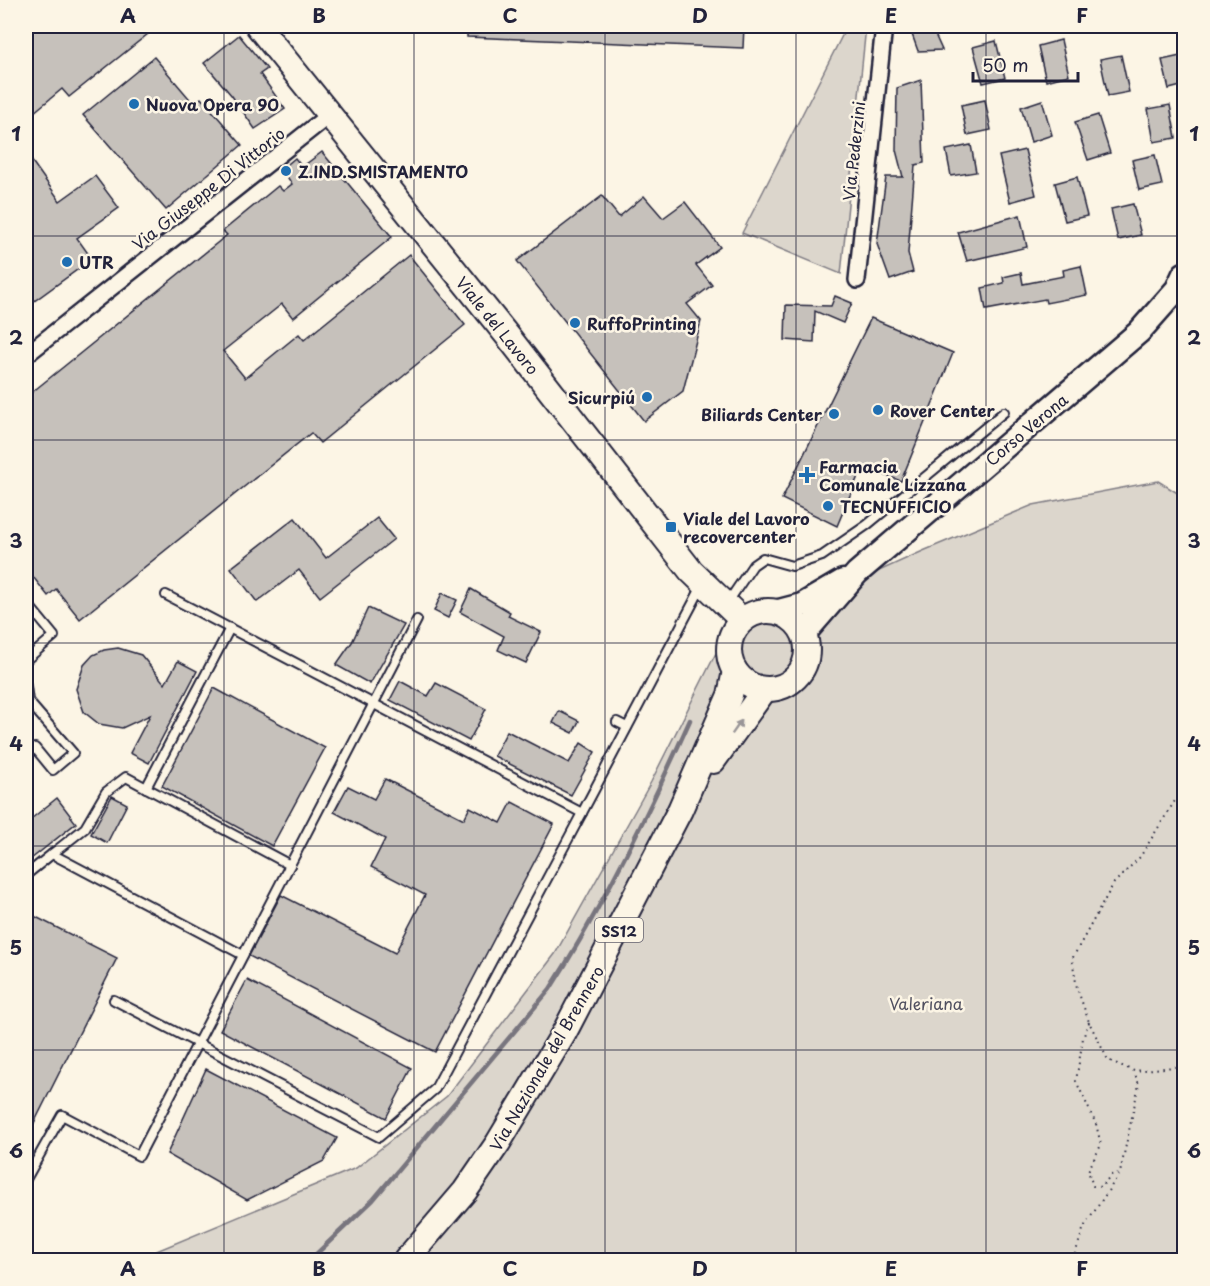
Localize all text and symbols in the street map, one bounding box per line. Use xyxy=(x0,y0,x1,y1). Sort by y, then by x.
text: A xyxy=(120,0,136,30)
text: B xyxy=(312,0,326,30)
text: C xyxy=(502,0,518,30)
text: D xyxy=(692,0,708,30)
text: E xyxy=(885,0,897,30)
text: F xyxy=(1076,0,1088,30)
scale bar xyxy=(973,45,1078,83)
text: 50 m xyxy=(982,51,1029,78)
place label: Nuova Opera 90 xyxy=(146,92,279,116)
marker: Nuova Opera 90 xyxy=(127,97,141,111)
street label: Via Pederzini xyxy=(836,100,870,202)
text: 1 xyxy=(11,118,21,148)
text: 1 xyxy=(1189,118,1199,148)
street label: Via Giuseppe Di Vittorio xyxy=(127,121,289,255)
place label: Z.IND.SMISTAMENTO xyxy=(298,159,468,183)
marker: Z.IND.SMISTAMENTO xyxy=(279,164,293,178)
place label: UTR xyxy=(79,250,114,274)
marker: UTR xyxy=(60,255,74,269)
street label: Viale del Lavoro xyxy=(451,271,545,379)
place label: RuffoPrinting xyxy=(587,311,697,335)
marker: RuffoPrinting xyxy=(568,316,582,330)
text: 2 xyxy=(9,322,23,352)
text: 2 xyxy=(1187,322,1201,352)
place label: Sicurpiú xyxy=(568,385,635,409)
street label: Corso Verona xyxy=(979,387,1073,471)
marker: Sicurpiú xyxy=(640,390,654,404)
place label: Rover Center xyxy=(890,398,995,422)
place label: Biliards Center xyxy=(701,402,823,426)
marker: Rover Center xyxy=(871,403,885,417)
marker: Biliards Center xyxy=(827,407,841,421)
place label: Farmacia Comunale Lizzana xyxy=(819,454,967,496)
marker: Farmacia Comunale Lizzana xyxy=(800,468,814,482)
place label: TECNUFFICIO xyxy=(840,494,952,518)
marker: TECNUFFICIO xyxy=(821,499,835,513)
place label: Viale del Lavoro recovercenter xyxy=(683,506,810,548)
marker: Viale del Lavoro recovercenter xyxy=(664,520,678,534)
text: 3 xyxy=(9,525,23,555)
text: 3 xyxy=(1187,525,1201,555)
one-way arrow xyxy=(731,719,742,735)
text: 4 xyxy=(9,728,23,758)
text: 4 xyxy=(1187,728,1201,758)
road number: SS12 xyxy=(595,918,643,942)
text: 5 xyxy=(10,932,22,962)
text: 5 xyxy=(1188,932,1200,962)
street label: Via Nazionale del Brennero xyxy=(483,961,609,1155)
park label: Valeriana xyxy=(889,991,963,1015)
text: 6 xyxy=(9,1135,23,1165)
text: 6 xyxy=(1187,1135,1201,1165)
text: A xyxy=(120,1253,136,1283)
text: B xyxy=(312,1253,326,1283)
text: C xyxy=(502,1253,518,1283)
text: D xyxy=(692,1253,708,1283)
text: E xyxy=(885,1253,897,1283)
text: F xyxy=(1076,1253,1088,1283)

